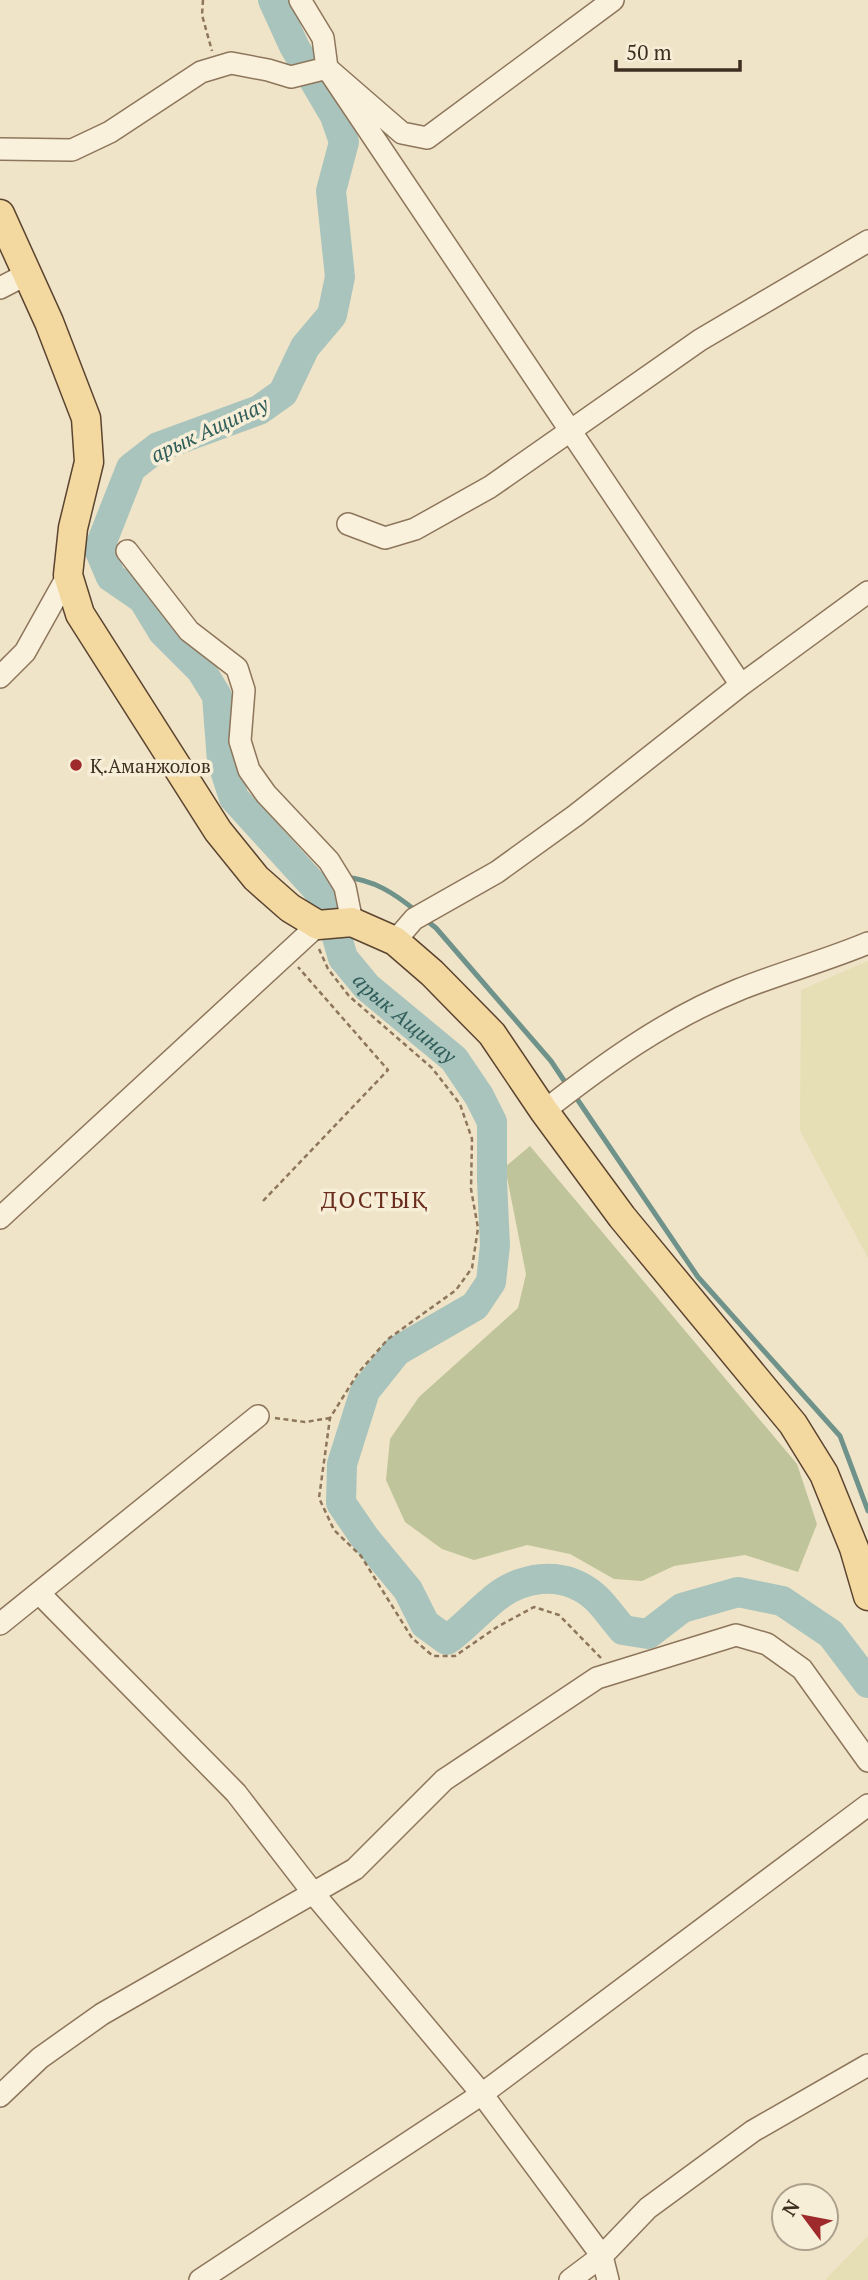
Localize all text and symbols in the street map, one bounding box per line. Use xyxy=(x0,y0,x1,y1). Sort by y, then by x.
scale bar xyxy=(616,28,740,72)
text: 50 m xyxy=(626,38,672,66)
water label: арык Ащинау xyxy=(146,389,273,469)
place label: Қ.Аманжолов xyxy=(90,753,211,778)
marker: Қ.Аманжолов xyxy=(68,757,84,773)
water label: арык Ащинау xyxy=(347,967,463,1070)
district label: ДОСТЫҚ xyxy=(321,1184,429,1215)
north arrow xyxy=(770,2182,840,2252)
text: N xyxy=(776,2194,805,2220)

